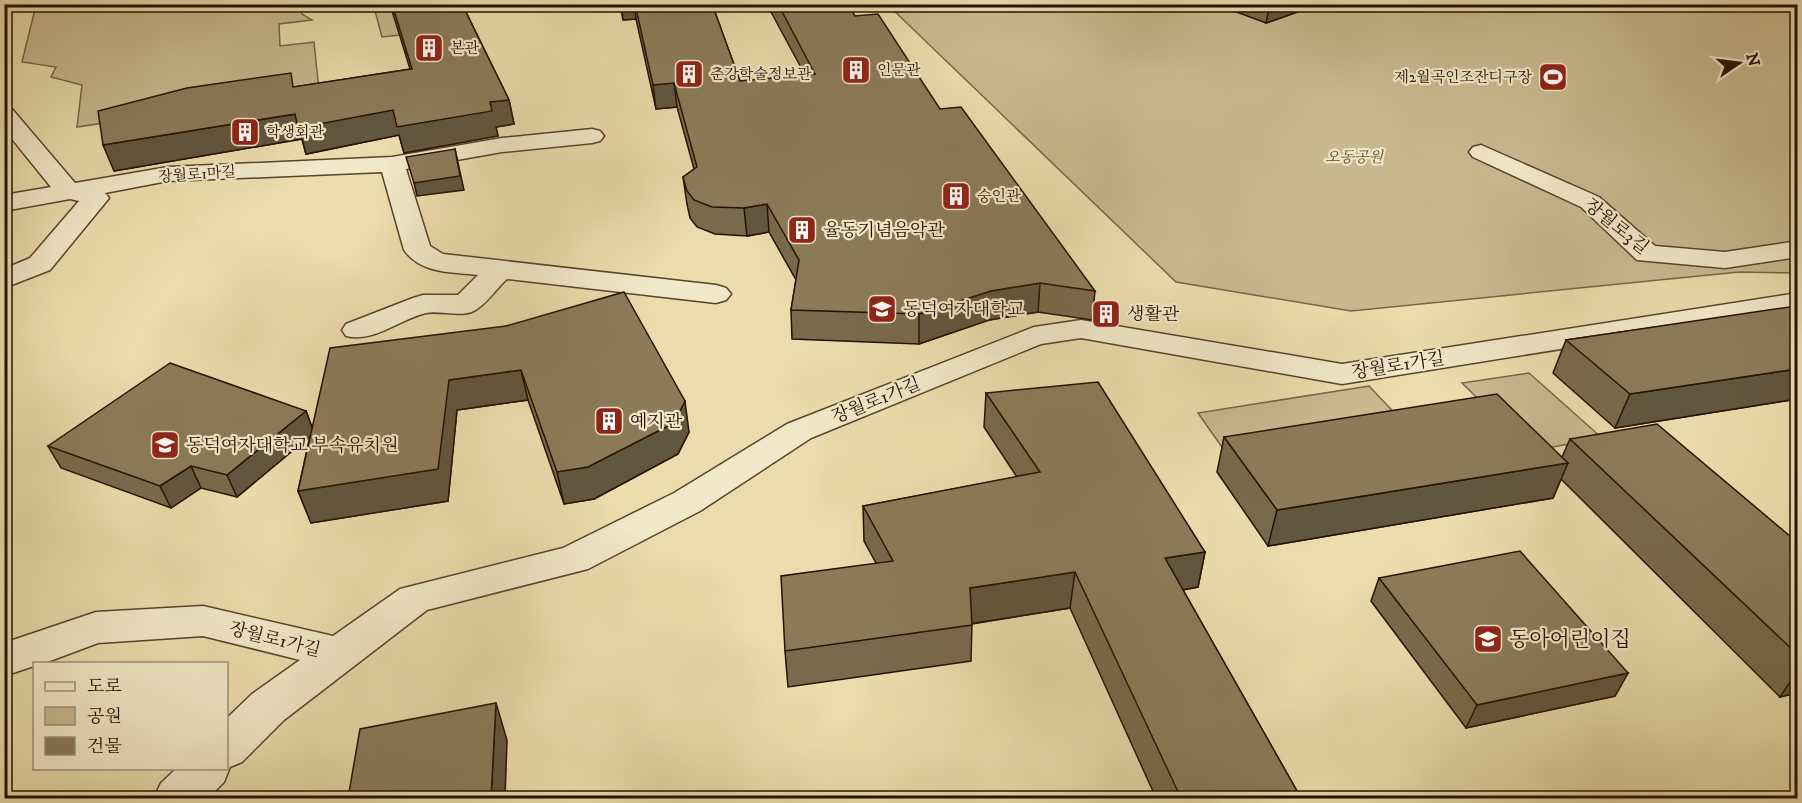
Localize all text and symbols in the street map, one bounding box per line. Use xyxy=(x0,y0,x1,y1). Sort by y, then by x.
building icon: 본관 xyxy=(413,32,445,64)
north arrow xyxy=(1709,33,1769,93)
place label: 본관 xyxy=(450,39,479,58)
text: N xyxy=(1741,51,1764,68)
building icon: 인문관 xyxy=(840,54,872,86)
building icon: 춘강학술정보관 xyxy=(673,58,705,90)
place label: 인문관 xyxy=(877,61,921,80)
sports icon: 제2월곡인조잔디구장 xyxy=(1537,61,1569,93)
place label: 춘강학술정보관 xyxy=(710,65,812,84)
place label: 제2월곡인조잔디구장 xyxy=(1394,68,1533,87)
building icon: 학생회관 xyxy=(229,116,261,148)
place label: 학생회관 xyxy=(266,123,324,142)
park label: 오동공원 xyxy=(1325,148,1384,167)
street label: 장월로1마길 xyxy=(157,162,237,187)
building icon: 숭인관 xyxy=(940,180,972,212)
place label: 숭인관 xyxy=(977,187,1021,206)
street label: 장월로3길 xyxy=(1580,194,1653,259)
building icon: 율동기념음악관 xyxy=(786,214,818,246)
place label: 율동기념음악관 xyxy=(823,220,945,242)
school or university icon: 동덕여자대학교 xyxy=(866,293,898,325)
building icon: 생활관 xyxy=(1090,298,1122,330)
place label: 동덕여자대학교 xyxy=(903,299,1025,321)
place label: 생활관 xyxy=(1127,304,1180,326)
street label: 장월로1가길 xyxy=(1350,348,1446,384)
street label: 장월로1가길 xyxy=(829,373,924,429)
building icon: 예지관 xyxy=(593,405,625,437)
place label: 예지관 xyxy=(630,411,683,433)
school or university icon: 동덕여자대학교 부속유치원 xyxy=(149,429,181,461)
place label: 동덕여자대학교 부속유치원 xyxy=(186,435,399,457)
street label: 장월로1가길 xyxy=(227,618,323,662)
school or university icon: 동아어린이집 xyxy=(1472,623,1504,655)
place label: 동아어린이집 xyxy=(1509,627,1631,653)
legend xyxy=(33,662,228,770)
text: 도로 xyxy=(87,676,122,698)
text: 공원 xyxy=(87,706,122,728)
text: 건물 xyxy=(87,736,122,758)

